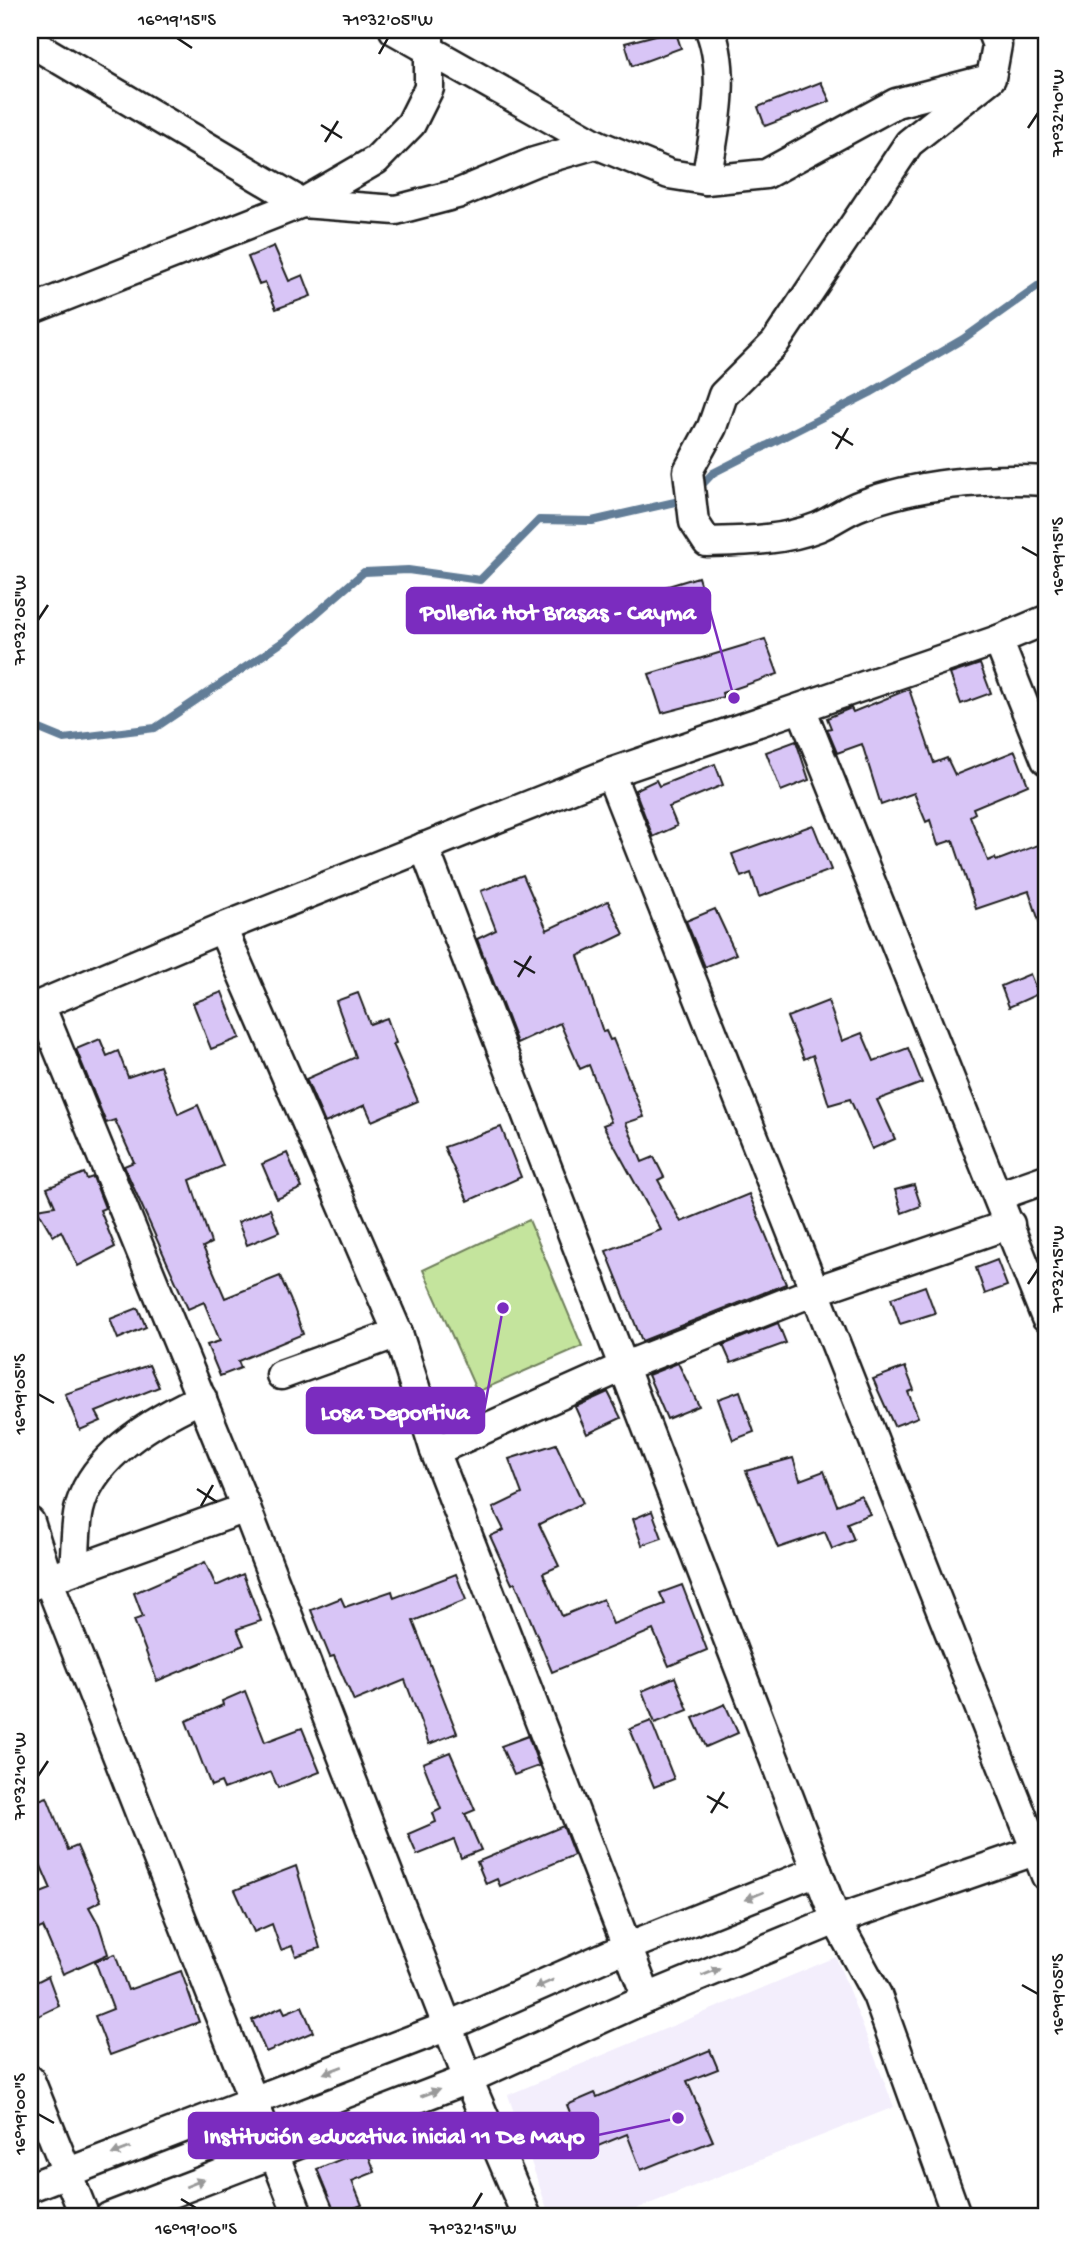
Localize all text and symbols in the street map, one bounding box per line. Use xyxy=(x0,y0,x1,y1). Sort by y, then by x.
text: 16°19'15"S xyxy=(137,11,217,32)
text: 71°32'05"W xyxy=(342,11,433,32)
text: 71°32'10"W xyxy=(1049,69,1070,158)
text: 16°19'15"S xyxy=(1049,516,1070,596)
text: 71°32'05"W xyxy=(11,575,32,666)
callout: Polleria Hot Brasas - Cayma xyxy=(407,588,710,633)
text: Polleria Hot Brasas - Cayma xyxy=(418,600,697,629)
text: 71°32'15"W xyxy=(1049,1226,1070,1313)
text: 16°19'05"S xyxy=(11,1353,32,1435)
callout: Losa Deportiva xyxy=(307,1388,484,1433)
text: Losa Deportiva xyxy=(321,1400,471,1429)
text: 71°32'10"W xyxy=(11,1732,32,1821)
one-way arrow xyxy=(743,1891,764,1902)
text: 16°19'05"S xyxy=(1049,1953,1070,2035)
one-way arrow xyxy=(700,1966,721,1977)
one-way arrow xyxy=(534,1978,554,1990)
one-way arrow xyxy=(323,2064,344,2075)
text: 16°19'00"S xyxy=(11,2073,32,2156)
one-way arrow xyxy=(420,2087,441,2098)
callout: Institución educativa inicial 11 De Mayo xyxy=(189,2113,598,2158)
text: Institución educativa inicial 11 De Mayo xyxy=(203,2124,585,2153)
one-way arrow xyxy=(110,2146,131,2157)
one-way arrow xyxy=(185,2178,206,2189)
text: 16°19'00"S xyxy=(154,2220,237,2241)
text: 71°32'15"W xyxy=(429,2220,516,2241)

